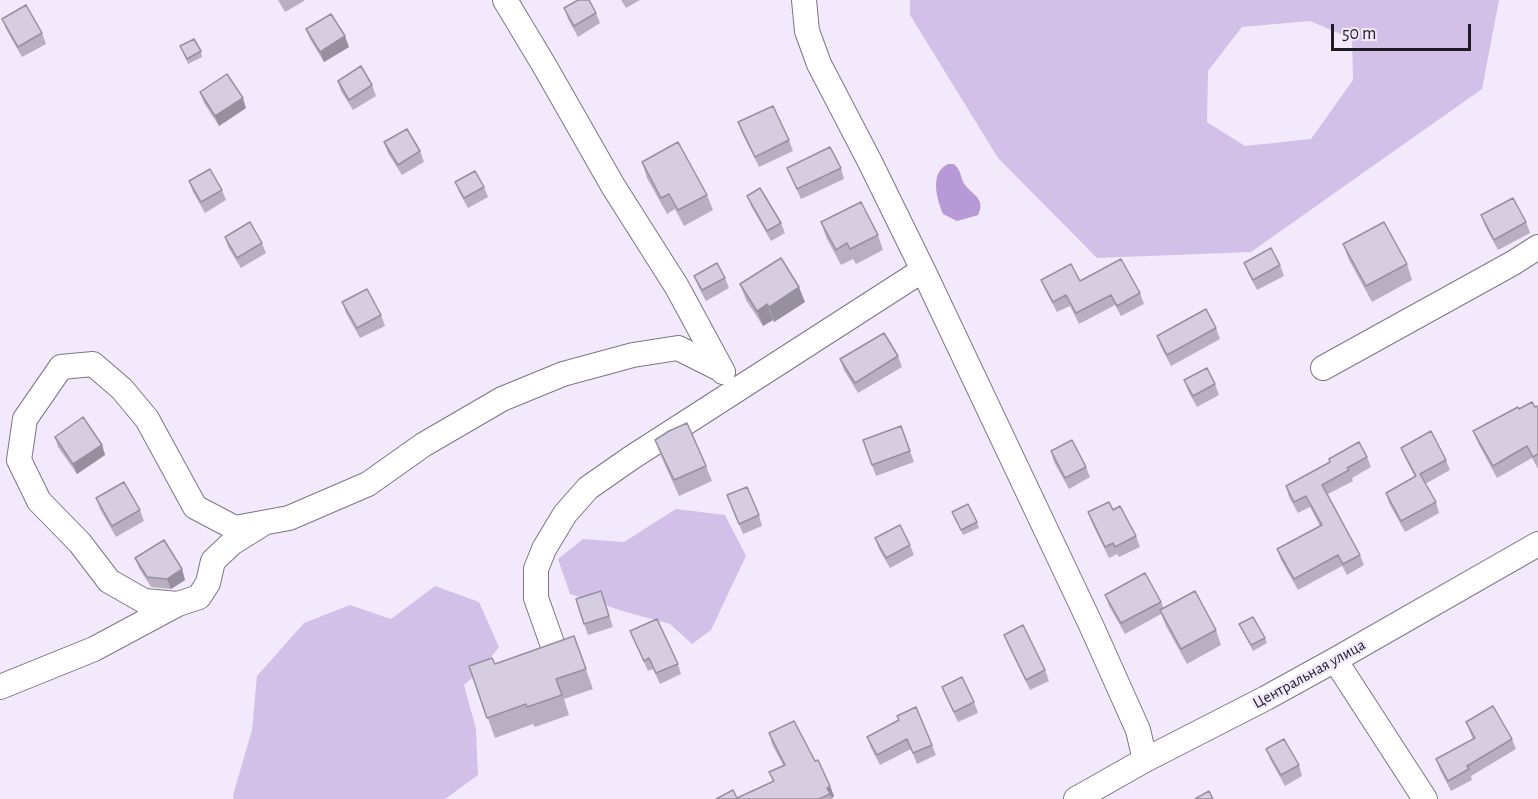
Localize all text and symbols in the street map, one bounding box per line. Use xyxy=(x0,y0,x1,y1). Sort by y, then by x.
scale bar xyxy=(1334,12,1474,50)
text: 50 m xyxy=(1342,25,1376,43)
street label: Центральная улица xyxy=(1249,635,1369,713)

